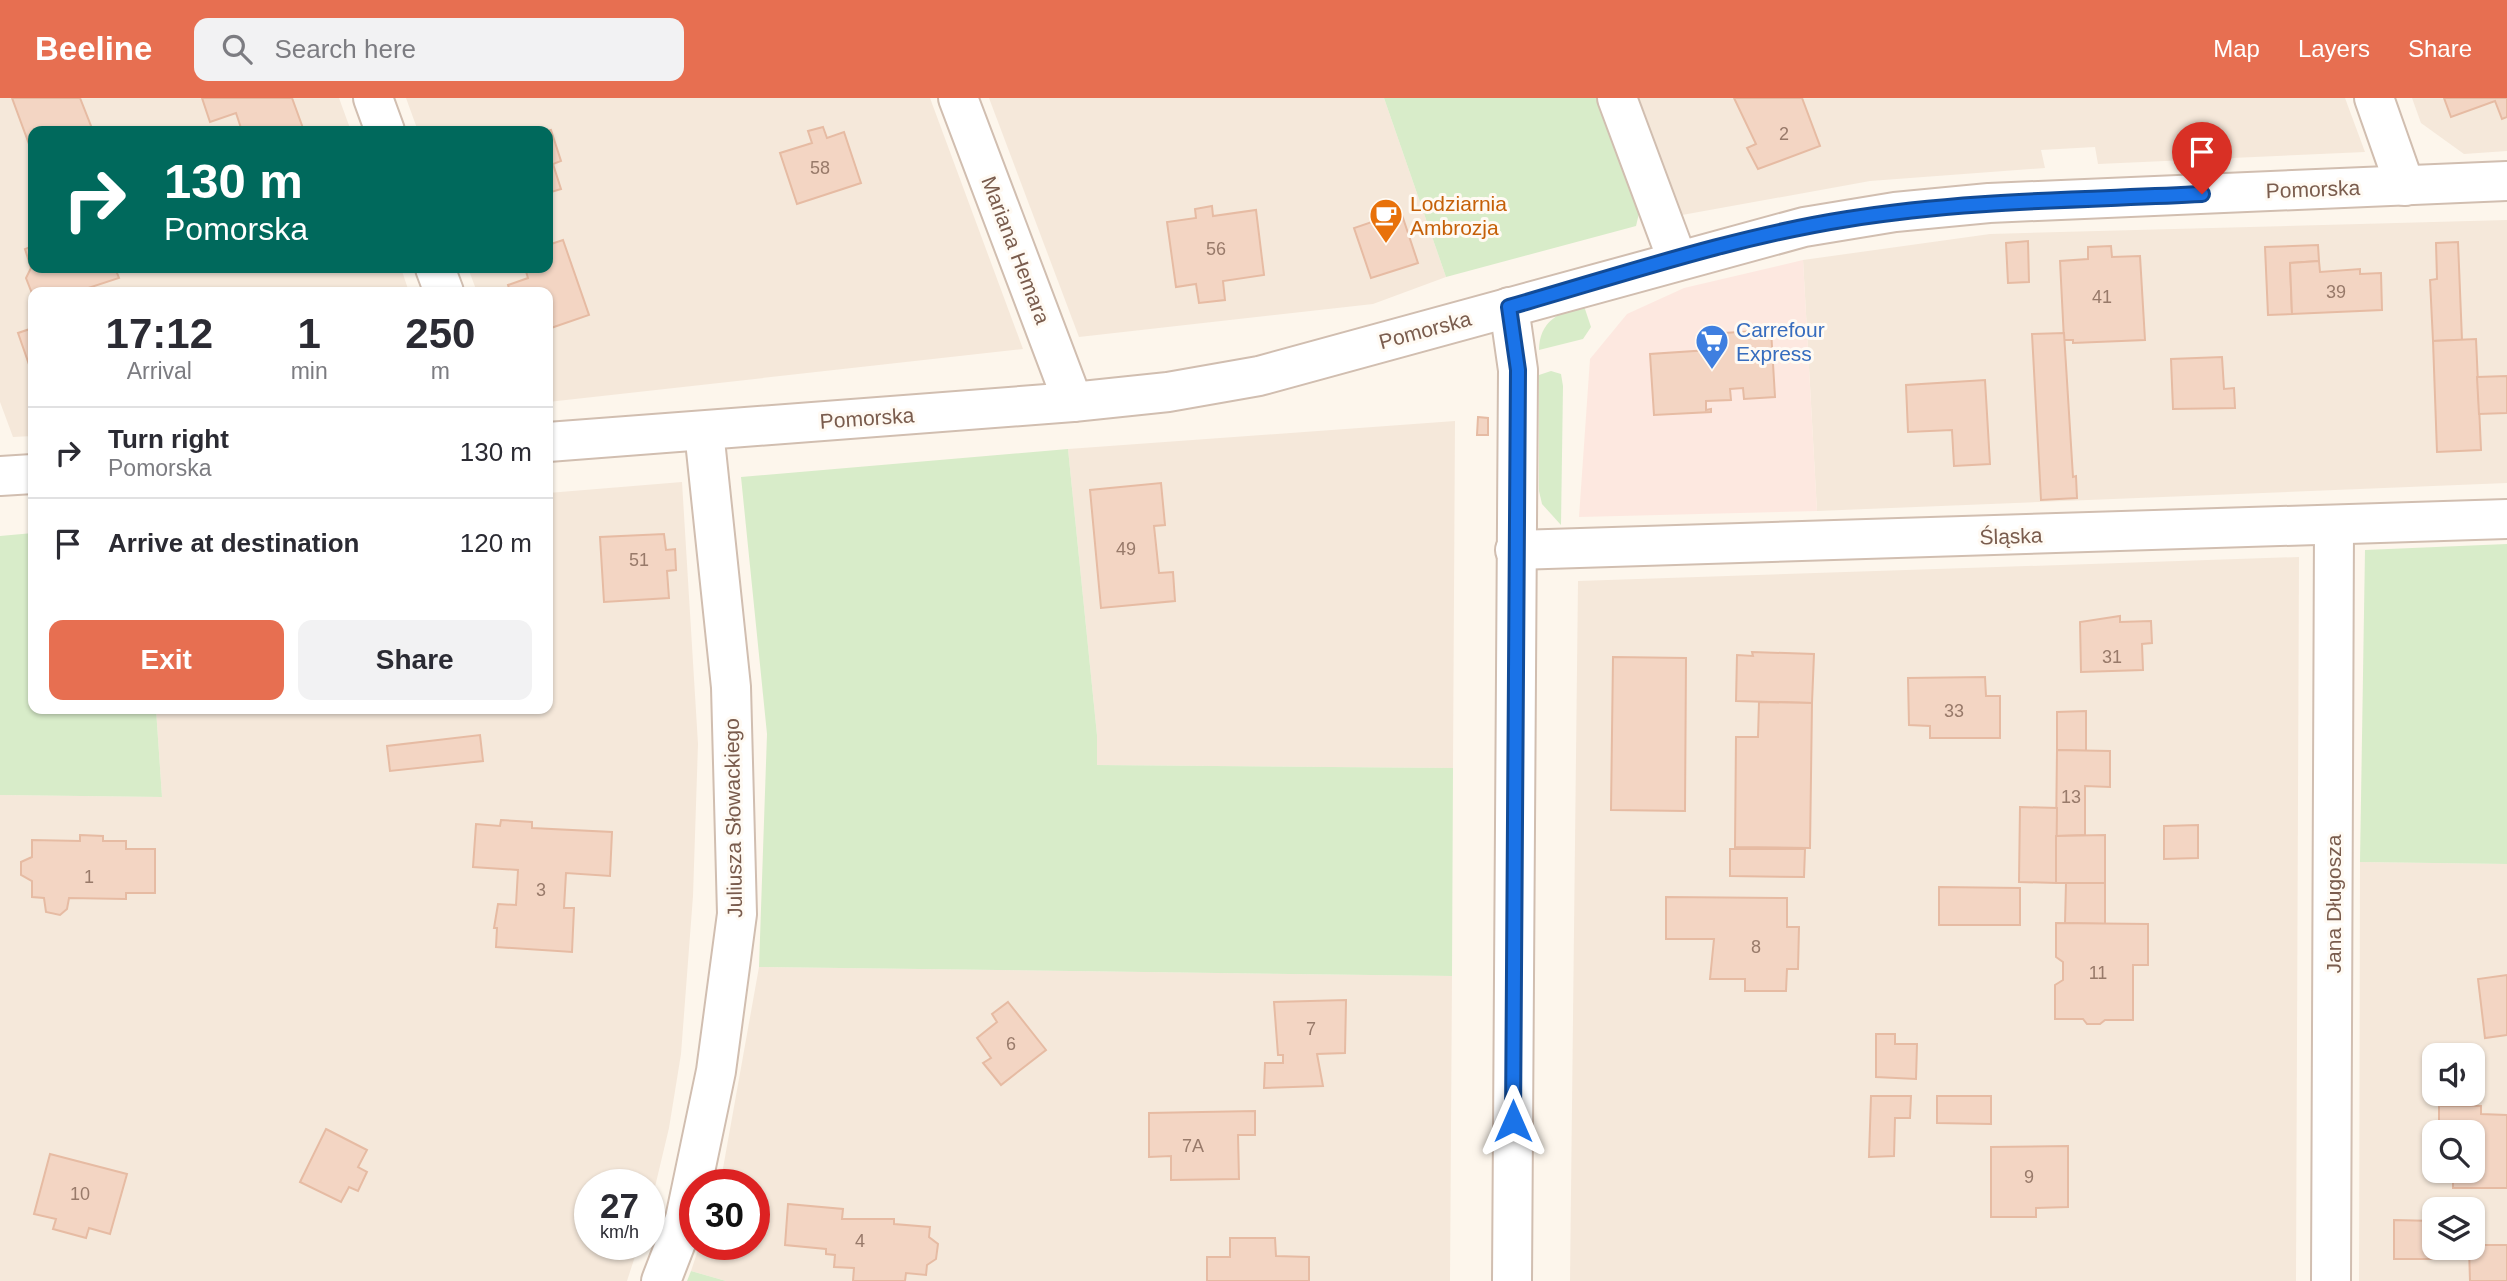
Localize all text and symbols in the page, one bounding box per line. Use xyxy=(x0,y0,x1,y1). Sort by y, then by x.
search box xyxy=(194,18,684,81)
text: Beeline xyxy=(35,30,152,67)
icon: search xyxy=(218,30,256,68)
text: Search here xyxy=(274,34,416,64)
text: Map xyxy=(2213,35,2260,62)
text: Layers xyxy=(2298,35,2370,62)
text: Share xyxy=(2408,35,2472,62)
pin xyxy=(2172,122,2232,194)
house number: 2 xyxy=(1779,124,1789,144)
icon: arrive xyxy=(2183,133,2221,171)
icon: right xyxy=(49,154,140,245)
text: 130 m xyxy=(164,154,303,208)
house number: 58 xyxy=(810,158,830,178)
street label: Mariana Hemara xyxy=(977,173,1055,327)
street label: Pomorska xyxy=(2265,176,2361,202)
place label: Lodziarnia Ambrozja xyxy=(1410,192,1507,239)
cafe icon: Lodziarnia Ambrozja xyxy=(1367,196,1405,245)
text: Pomorska xyxy=(164,211,308,247)
house number: 56 xyxy=(1206,239,1226,259)
house number: 39 xyxy=(2326,282,2346,302)
house number: 41 xyxy=(2092,287,2112,307)
street label: Pomorska xyxy=(1376,307,1474,353)
text: 17:12 xyxy=(106,310,213,357)
text: 1 xyxy=(297,310,321,357)
text: 250 xyxy=(405,310,475,357)
place label: Carrefour Express xyxy=(1736,318,1825,365)
supermarket icon: Carrefour Express xyxy=(1693,322,1731,371)
text: Arrival xyxy=(127,358,192,384)
text: min xyxy=(291,358,328,384)
text: m xyxy=(431,358,450,384)
street label: Pomorska xyxy=(819,403,915,433)
text: Turn right xyxy=(108,424,229,454)
icon: right xyxy=(49,434,87,472)
text: 130 m xyxy=(460,437,532,467)
text: Pomorska xyxy=(108,455,212,481)
street label: Śląska xyxy=(1979,523,2043,549)
icon: arrive xyxy=(49,525,87,563)
text: Arrive at destination xyxy=(108,528,359,558)
text: 120 m xyxy=(460,528,532,558)
house number: 49 xyxy=(1116,539,1136,559)
house number: 51 xyxy=(629,550,649,570)
button: Exit xyxy=(49,620,284,700)
button: Share xyxy=(298,620,532,700)
house number: 31 xyxy=(2102,647,2122,667)
house number: 33 xyxy=(1944,701,1964,721)
street label: Juliusza Słowackiego xyxy=(720,718,746,918)
house number: 13 xyxy=(2061,787,2081,807)
street label: Jana Długosza xyxy=(2322,834,2345,973)
house number: 1 xyxy=(84,867,94,887)
house number: 3 xyxy=(536,880,546,900)
house number: 8 xyxy=(1751,937,1761,957)
house number: 11 xyxy=(2089,963,2107,983)
house number: 7 xyxy=(1306,1019,1316,1039)
house number: 6 xyxy=(1006,1034,1016,1054)
map controls xyxy=(2422,1043,2485,1260)
button: sound xyxy=(2422,1043,2485,1106)
position arrow xyxy=(1476,1084,1550,1158)
button: search xyxy=(2422,1120,2485,1183)
house number: 7A xyxy=(1182,1136,1204,1156)
house number: 9 xyxy=(2024,1167,2034,1187)
speed limit sign: 30 xyxy=(679,1169,770,1260)
house number: 10 xyxy=(70,1184,90,1204)
text: 27 xyxy=(600,1186,639,1225)
button: layers xyxy=(2422,1197,2485,1260)
text: km/h xyxy=(600,1222,639,1242)
house number: 4 xyxy=(855,1231,865,1251)

